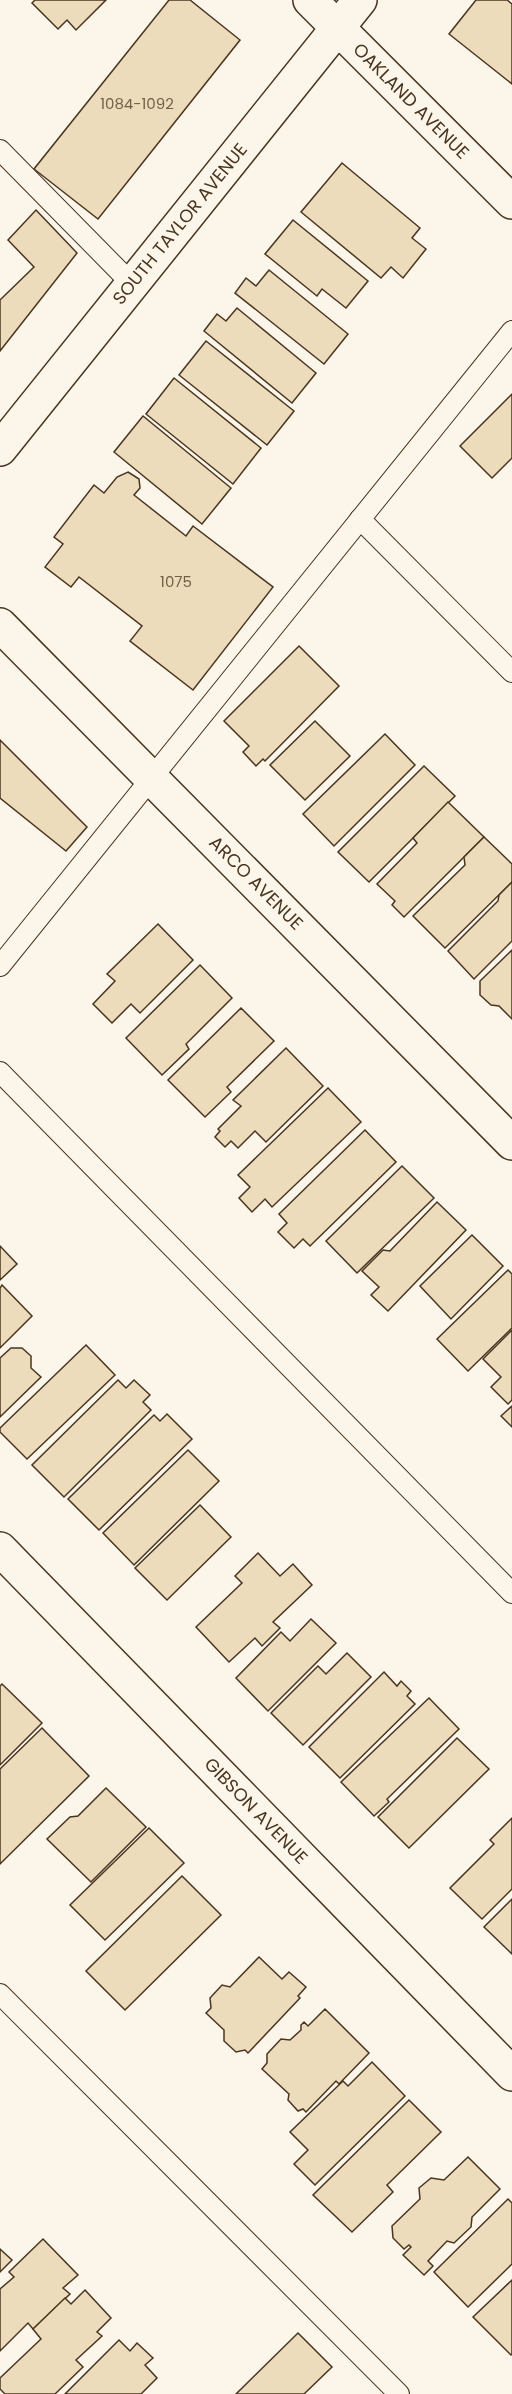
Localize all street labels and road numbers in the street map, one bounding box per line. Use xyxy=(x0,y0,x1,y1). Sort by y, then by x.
street label: OAKLAND AVENUE xyxy=(348,37,475,164)
street label: SOUTH TAYLOR AVENUE xyxy=(106,138,253,310)
street label: ARCO AVENUE xyxy=(204,830,309,935)
street label: GIBSON AVENUE xyxy=(199,1752,314,1869)

